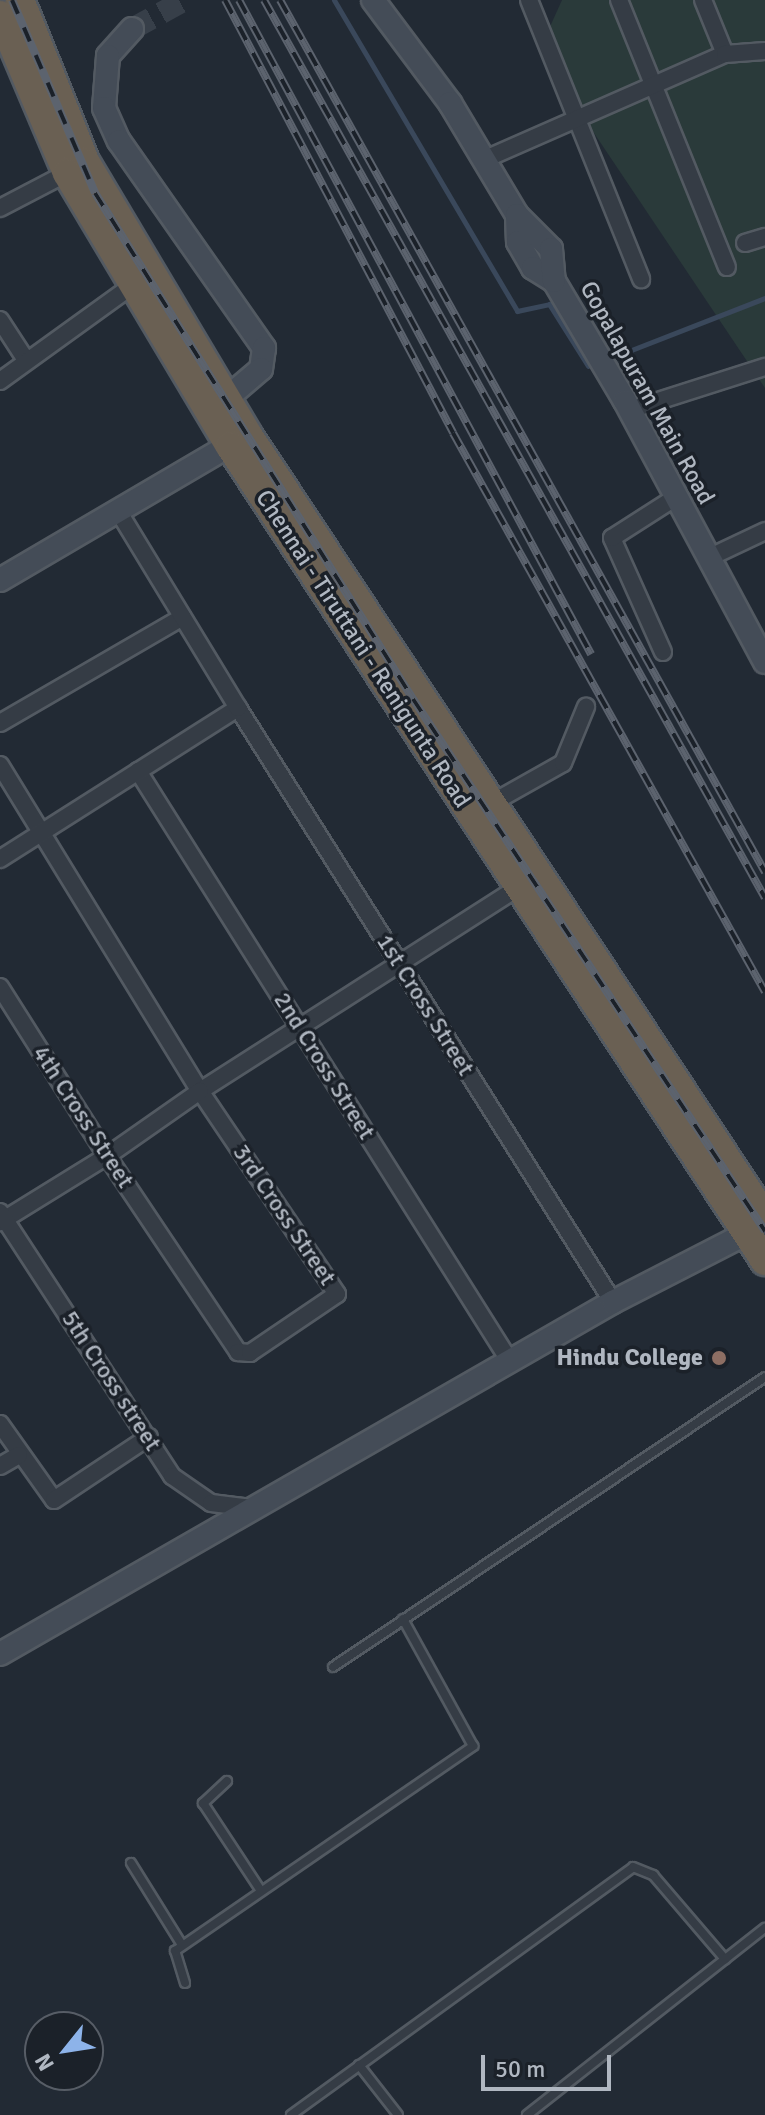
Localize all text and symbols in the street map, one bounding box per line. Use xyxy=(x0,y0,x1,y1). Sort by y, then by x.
street label: Gopalapuram Main Road xyxy=(574,276,720,510)
street label: Chennai - Tiruttani - Renigunta Road xyxy=(249,485,477,813)
street label: 1st Cross Street xyxy=(370,929,480,1081)
street label: 2nd Cross Street xyxy=(267,987,381,1145)
street label: 4th Cross Street xyxy=(26,1040,140,1194)
street label: 3rd Cross Street xyxy=(226,1139,342,1291)
street label: 5th Cross street xyxy=(55,1306,167,1456)
place label: Hindu College xyxy=(557,1344,703,1372)
marker: Hindu College xyxy=(710,1349,728,1367)
north arrow xyxy=(24,2011,104,2091)
scale bar xyxy=(485,2039,615,2089)
text: N xyxy=(29,2049,60,2076)
text: 50 m xyxy=(495,2054,545,2084)

